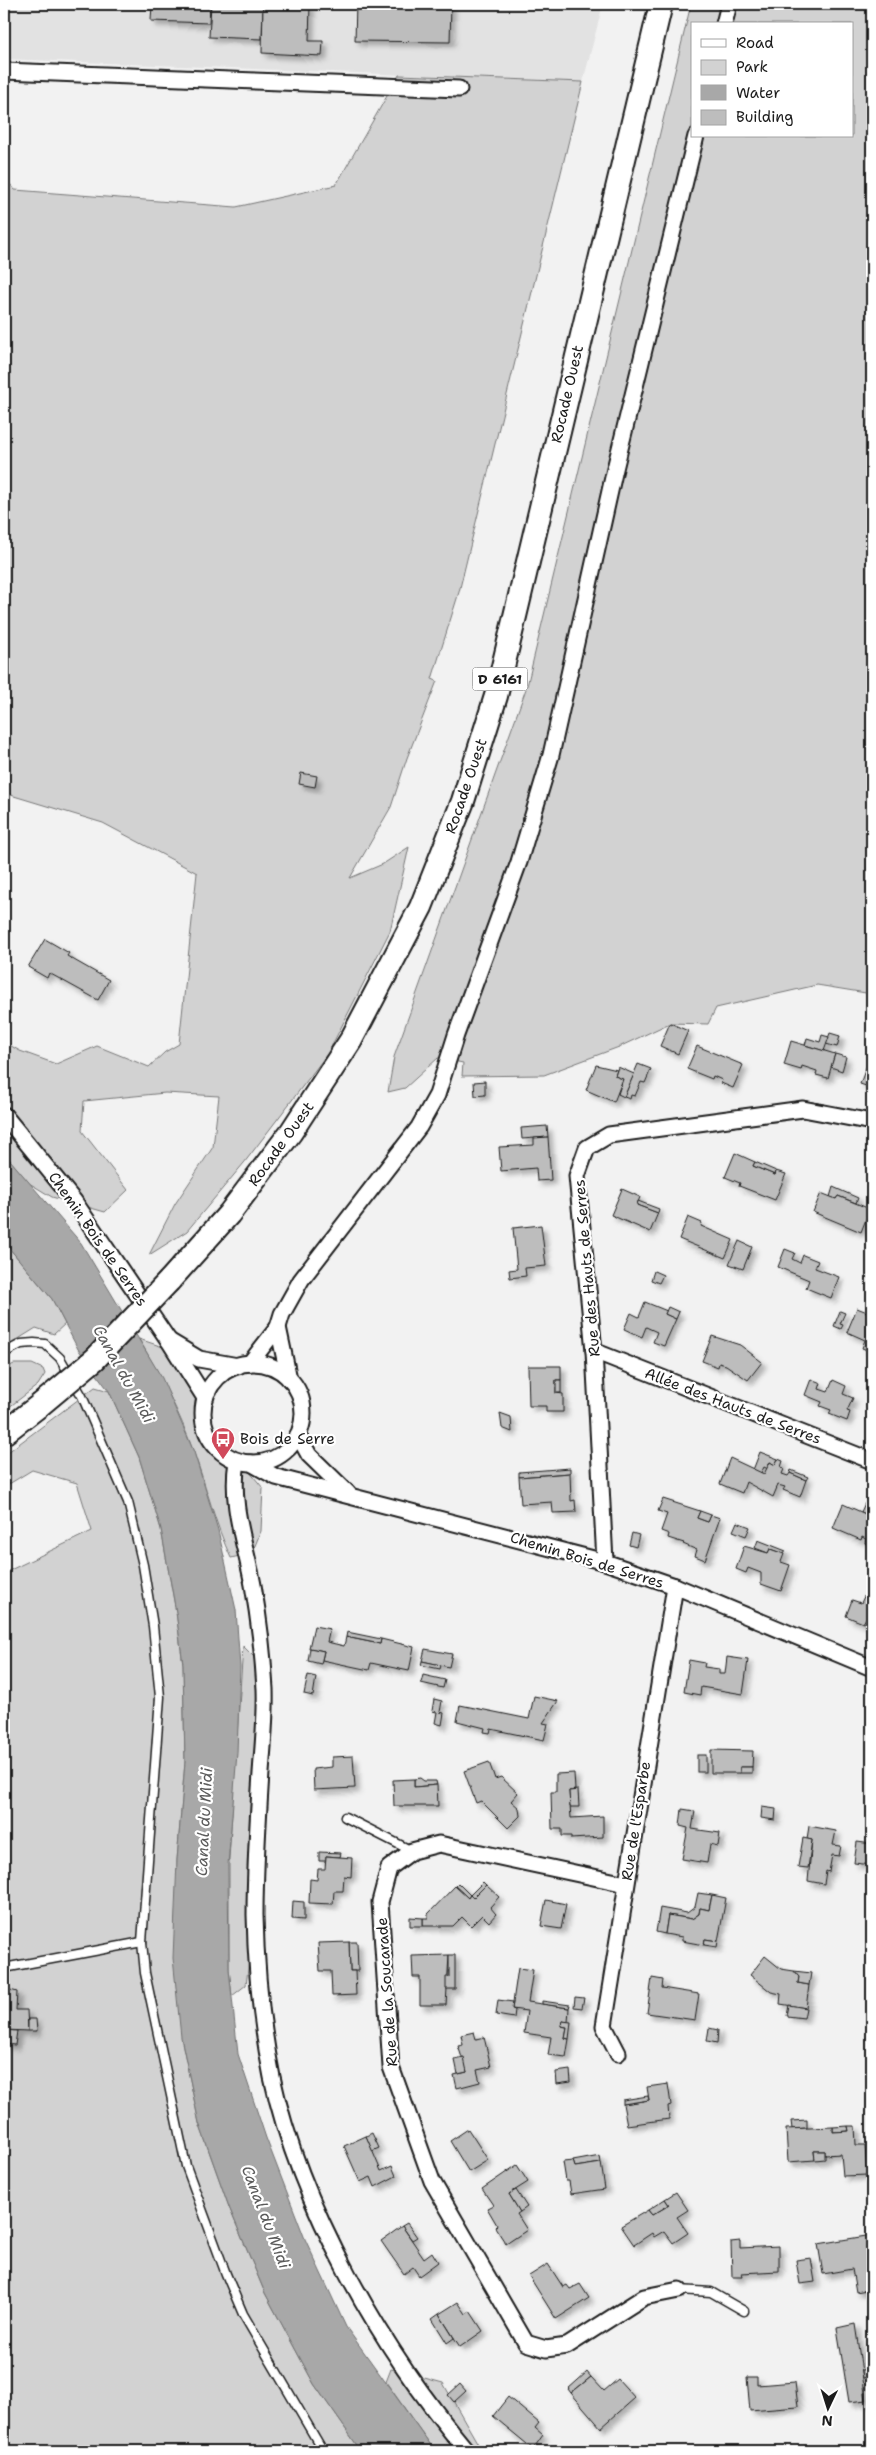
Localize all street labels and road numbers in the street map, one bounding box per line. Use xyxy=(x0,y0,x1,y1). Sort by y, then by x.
street label: Rocade Ouest xyxy=(546,343,588,445)
road number: D 6161 xyxy=(472,668,528,691)
street label: Rocade Ouest xyxy=(440,736,492,836)
street label: Rocade Ouest xyxy=(244,1098,318,1190)
street label: Chemin Bois de Serres xyxy=(44,1168,152,1310)
street label: Rue des Hauts de Serres xyxy=(569,1179,605,1357)
street label: Allée des Hauts de Serres xyxy=(642,1363,824,1449)
street label: Chemin Bois de Serres xyxy=(508,1527,666,1593)
street label: Rue de l'Esparbe xyxy=(617,1760,655,1882)
street label: Rue de la Soucarade xyxy=(372,1917,402,2067)

